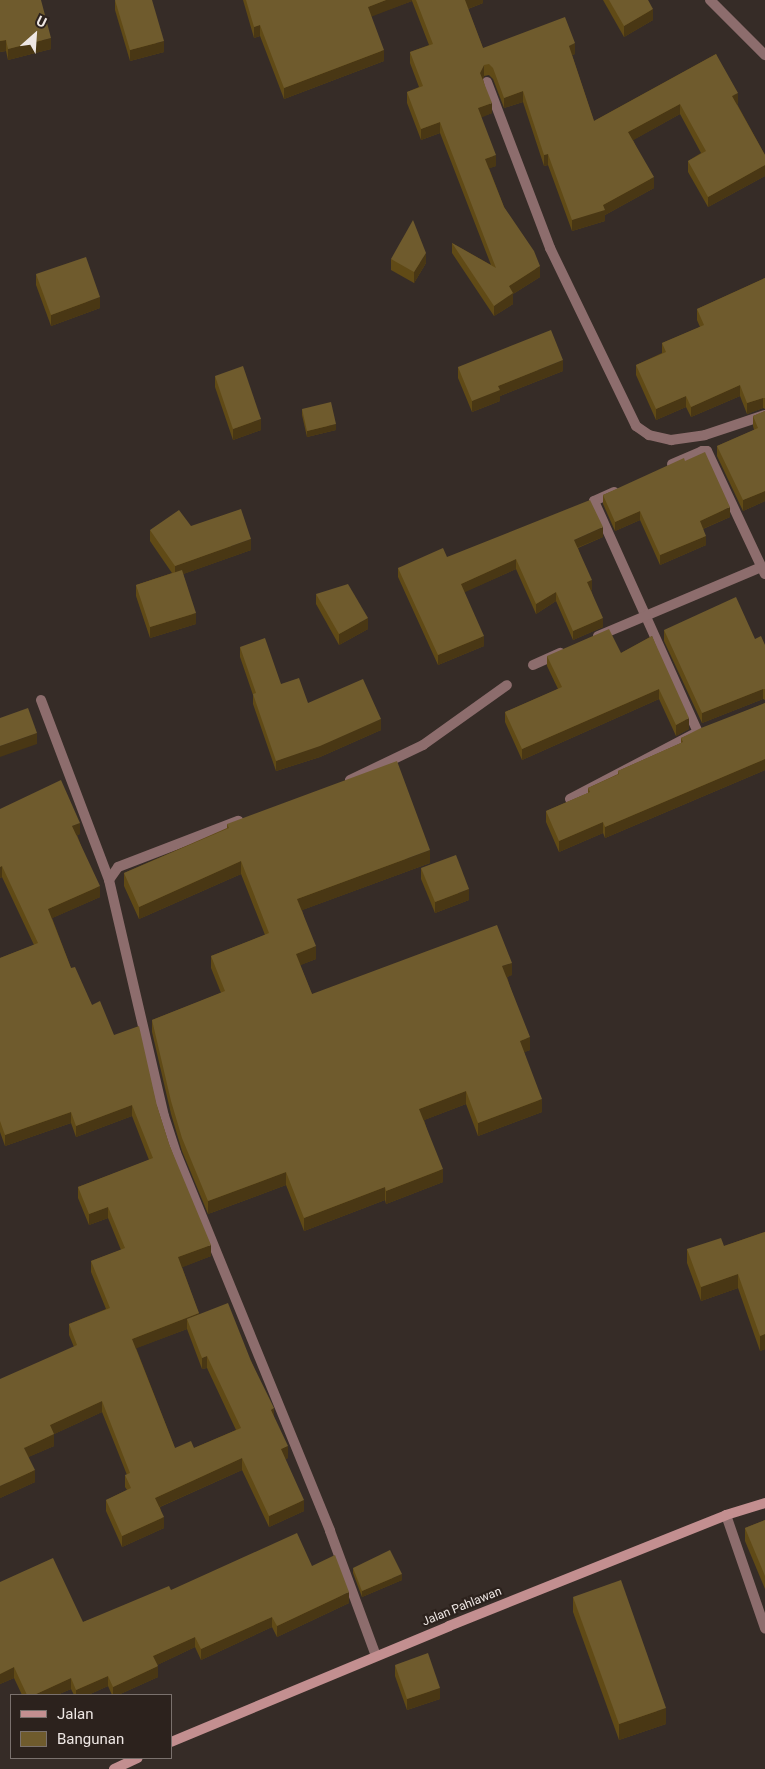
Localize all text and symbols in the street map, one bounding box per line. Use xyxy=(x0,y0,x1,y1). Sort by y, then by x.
north arrow xyxy=(10,10,60,60)
text: U xyxy=(34,12,49,31)
street label: Jalan Pahlawan xyxy=(420,1585,504,1629)
legend xyxy=(10,1694,172,1759)
text: Jalan xyxy=(57,1705,94,1723)
text: Bangunan xyxy=(57,1730,124,1748)

